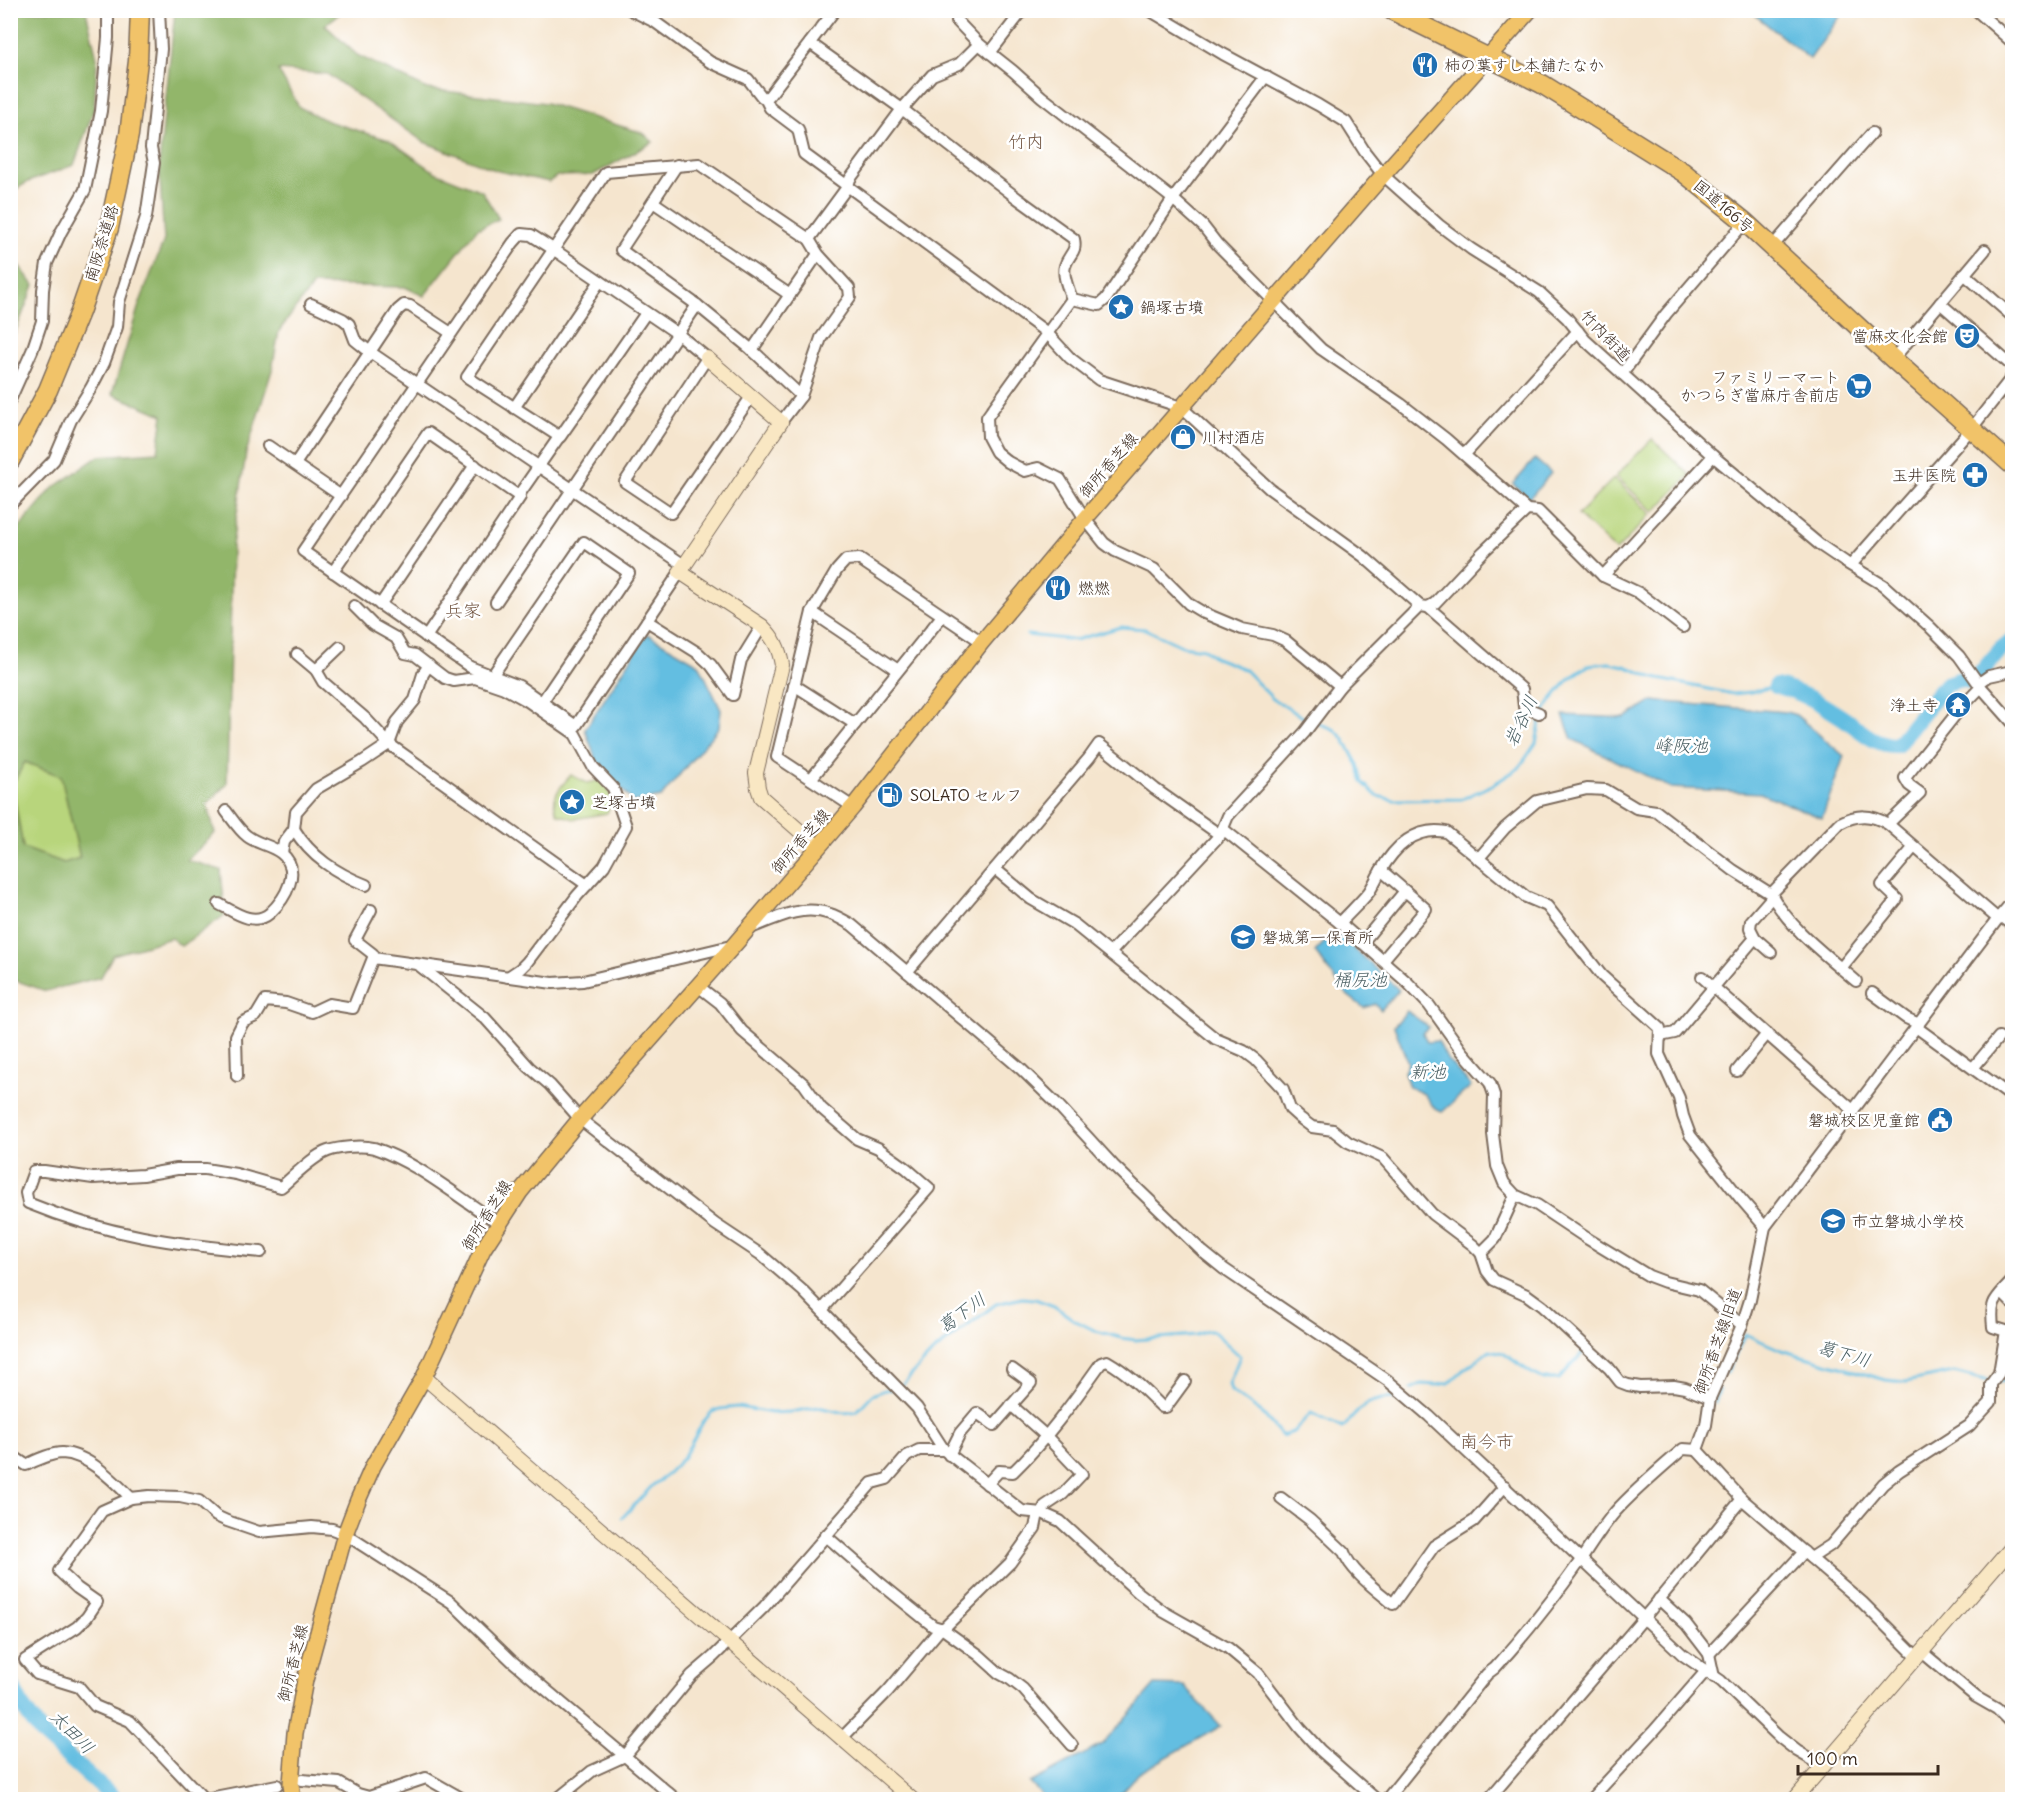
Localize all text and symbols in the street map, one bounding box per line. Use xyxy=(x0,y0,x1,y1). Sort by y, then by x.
restaurant icon: 柿の葉すし本舗たなか xyxy=(1410,50,1440,80)
place label: 柿の葉すし本舗たなか xyxy=(1444,55,1604,75)
district label: 竹内 xyxy=(1008,130,1044,153)
street label: 国道166号 xyxy=(1690,175,1758,237)
street label: 南阪奈道路 xyxy=(80,202,122,284)
place icon: 鍋塚古墳 xyxy=(1106,292,1136,322)
place label: 鍋塚古墳 xyxy=(1140,297,1204,317)
street label: 竹内街道 xyxy=(1577,305,1635,365)
theatre icon: 當麻文化会館 xyxy=(1952,321,1982,351)
place label: 當麻文化会館 xyxy=(1852,326,1948,346)
place label: ファミリーマート かつらぎ當麻庁舎前店 xyxy=(1680,367,1840,405)
supermarket icon: ファミリーマート かつらぎ當麻庁舎前店 xyxy=(1844,371,1874,401)
shop icon: 川村酒店 xyxy=(1168,422,1198,452)
place label: 川村酒店 xyxy=(1202,427,1266,447)
street label: 御所香芝線 xyxy=(1074,428,1142,502)
pharmacy icon: 玉井医院 xyxy=(1960,460,1990,490)
place label: 玉井医院 xyxy=(1892,465,1956,485)
restaurant icon: 燃燃 xyxy=(1043,573,1073,603)
place label: 燃燃 xyxy=(1078,578,1110,598)
district label: 兵家 xyxy=(445,599,481,622)
temple icon: 浄土寺 xyxy=(1943,690,1973,720)
water label: 岩谷川 xyxy=(1499,691,1542,750)
place label: 浄土寺 xyxy=(1890,695,1938,715)
water label: 峰阪池 xyxy=(1654,734,1709,757)
fuel station icon: SOLATO セルフ xyxy=(875,780,905,810)
place label: SOLATO セルフ xyxy=(910,785,1022,805)
place icon: 芝塚古墳 xyxy=(557,787,587,817)
place label: 芝塚古墳 xyxy=(592,792,656,812)
street label: 御所香芝線 xyxy=(766,804,834,878)
school or university icon: 磐城第一保育所 xyxy=(1228,922,1258,952)
place label: 磐城第一保育所 xyxy=(1262,927,1374,947)
water label: 桶尻池 xyxy=(1333,968,1388,991)
water label: 新池 xyxy=(1410,1060,1447,1083)
public building icon: 磐城校区児童館 xyxy=(1925,1105,1955,1135)
place label: 磐城校区児童館 xyxy=(1808,1110,1920,1130)
street label: 御所香芝線 xyxy=(456,1176,516,1254)
school or university icon: 市立磐城小学校 xyxy=(1818,1206,1848,1236)
place label: 市立磐城小学校 xyxy=(1852,1211,1964,1231)
street label: 御所香芝線旧道 xyxy=(1688,1285,1746,1397)
water label: 葛下川 xyxy=(933,1287,990,1338)
water label: 葛下川 xyxy=(1815,1335,1873,1372)
district label: 南今市 xyxy=(1460,1430,1514,1453)
street label: 御所香芝線 xyxy=(273,1622,311,1704)
water label: 太田川 xyxy=(45,1704,100,1759)
scale bar xyxy=(1798,1738,1938,1776)
text: 100 m xyxy=(1807,1747,1858,1770)

